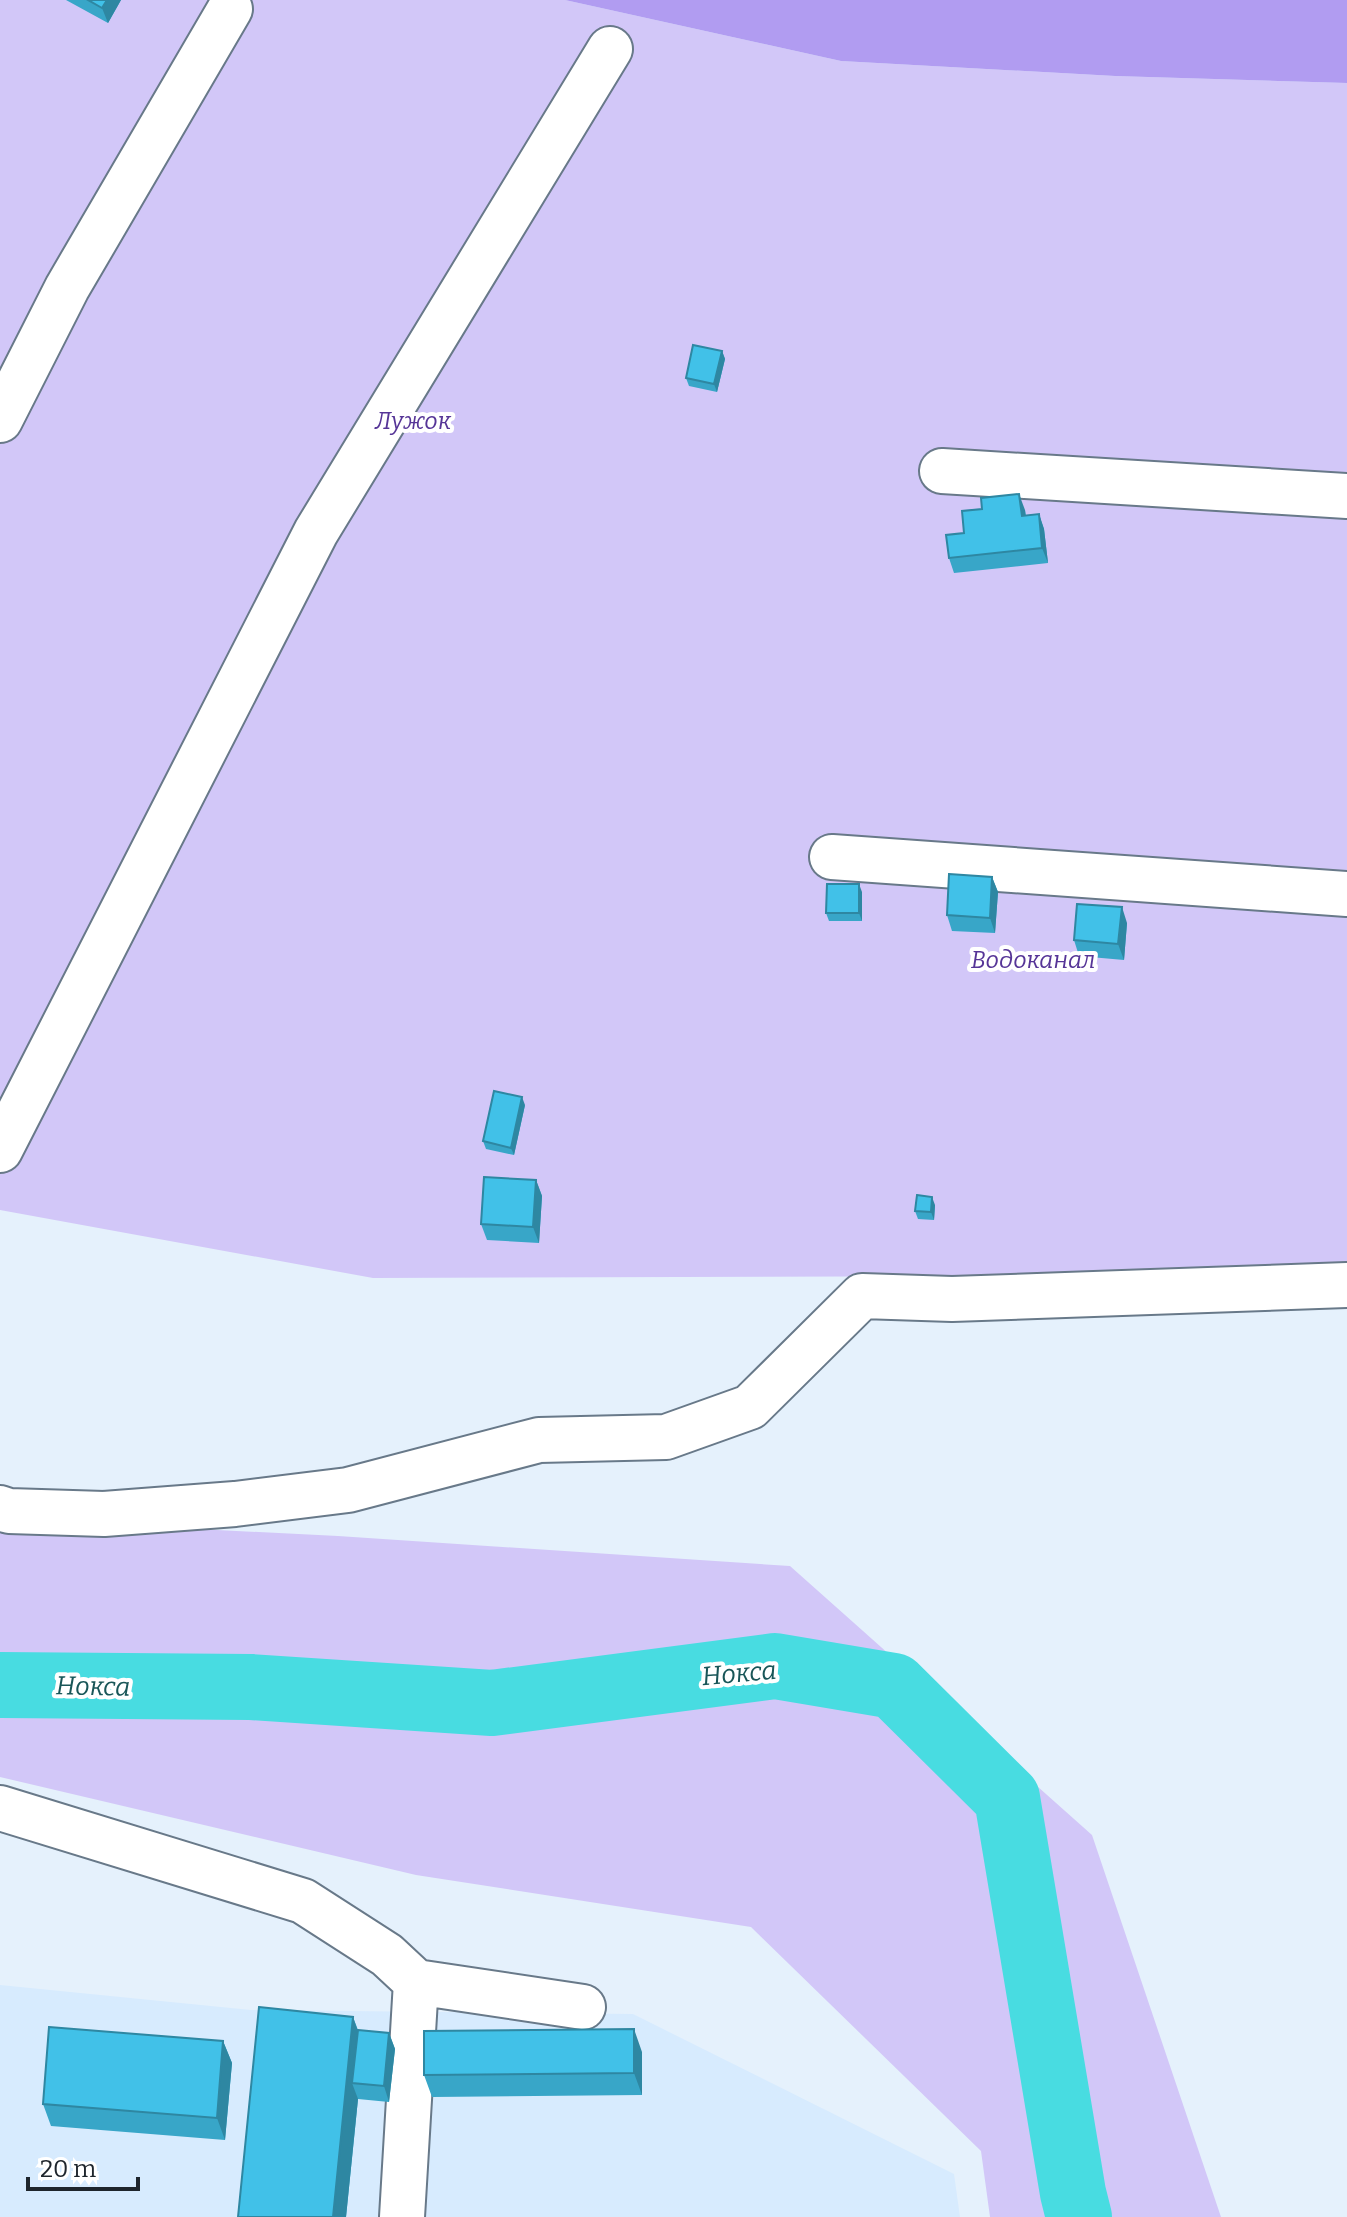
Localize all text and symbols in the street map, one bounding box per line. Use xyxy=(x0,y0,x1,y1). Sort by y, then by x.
park label: Лужок xyxy=(374,407,452,435)
park label: Водоканал xyxy=(971,946,1095,974)
water label: Нокса xyxy=(700,1655,778,1692)
water label: Нокса xyxy=(55,1670,131,1703)
scale bar xyxy=(28,2141,138,2191)
text: 20 m xyxy=(40,2155,96,2183)

